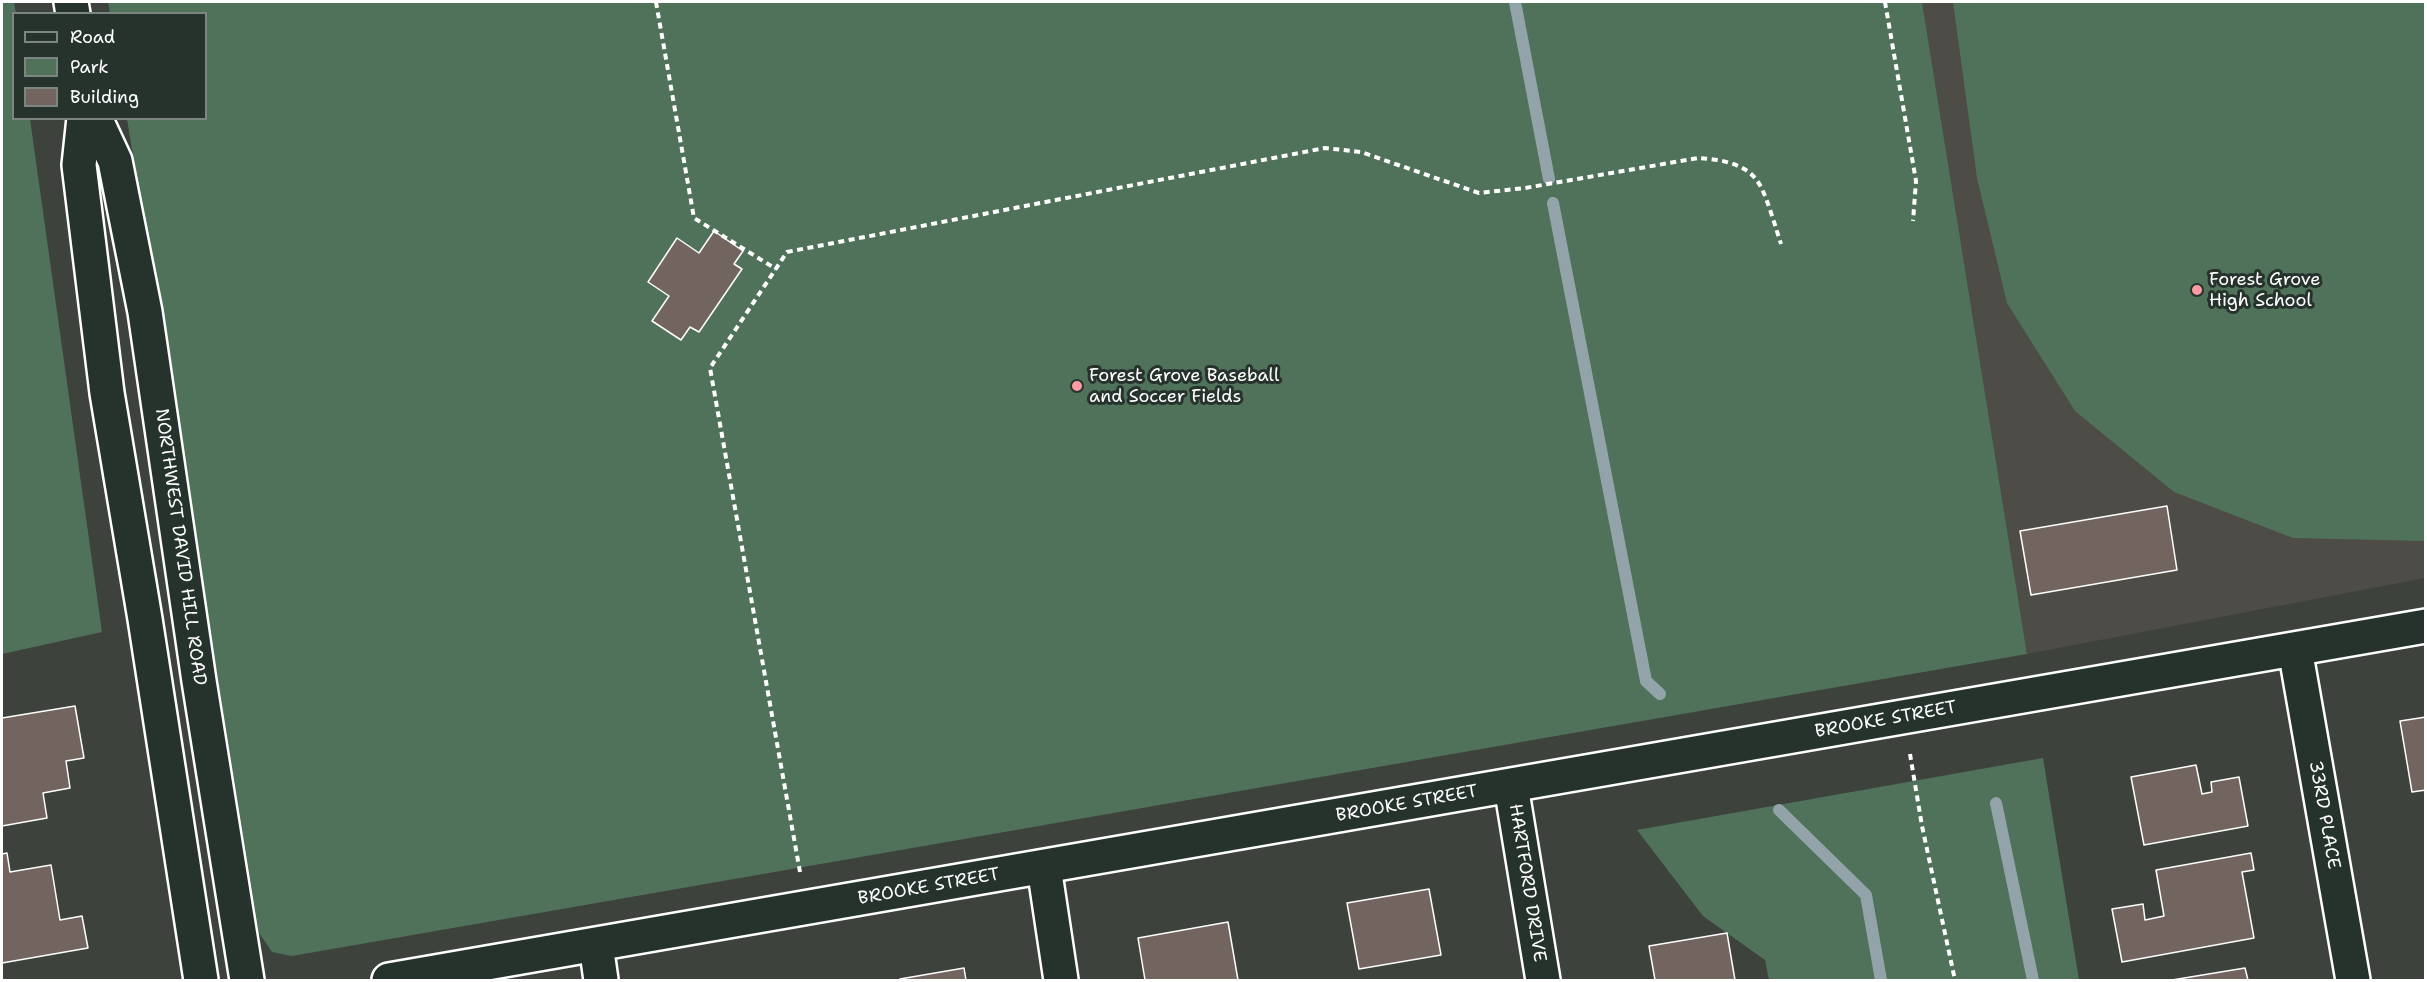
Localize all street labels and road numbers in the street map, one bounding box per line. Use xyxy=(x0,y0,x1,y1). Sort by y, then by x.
street label: NORTHWEST DAVID HILL ROAD xyxy=(150,407,210,687)
street label: BROOKE STREET xyxy=(1813,697,1959,743)
street label: 33RD PLACE xyxy=(2304,759,2344,871)
street label: BROOKE STREET xyxy=(1334,781,1480,827)
street label: HARTFORD DRIVE xyxy=(1504,802,1550,964)
street label: BROOKE STREET xyxy=(856,864,1002,910)

